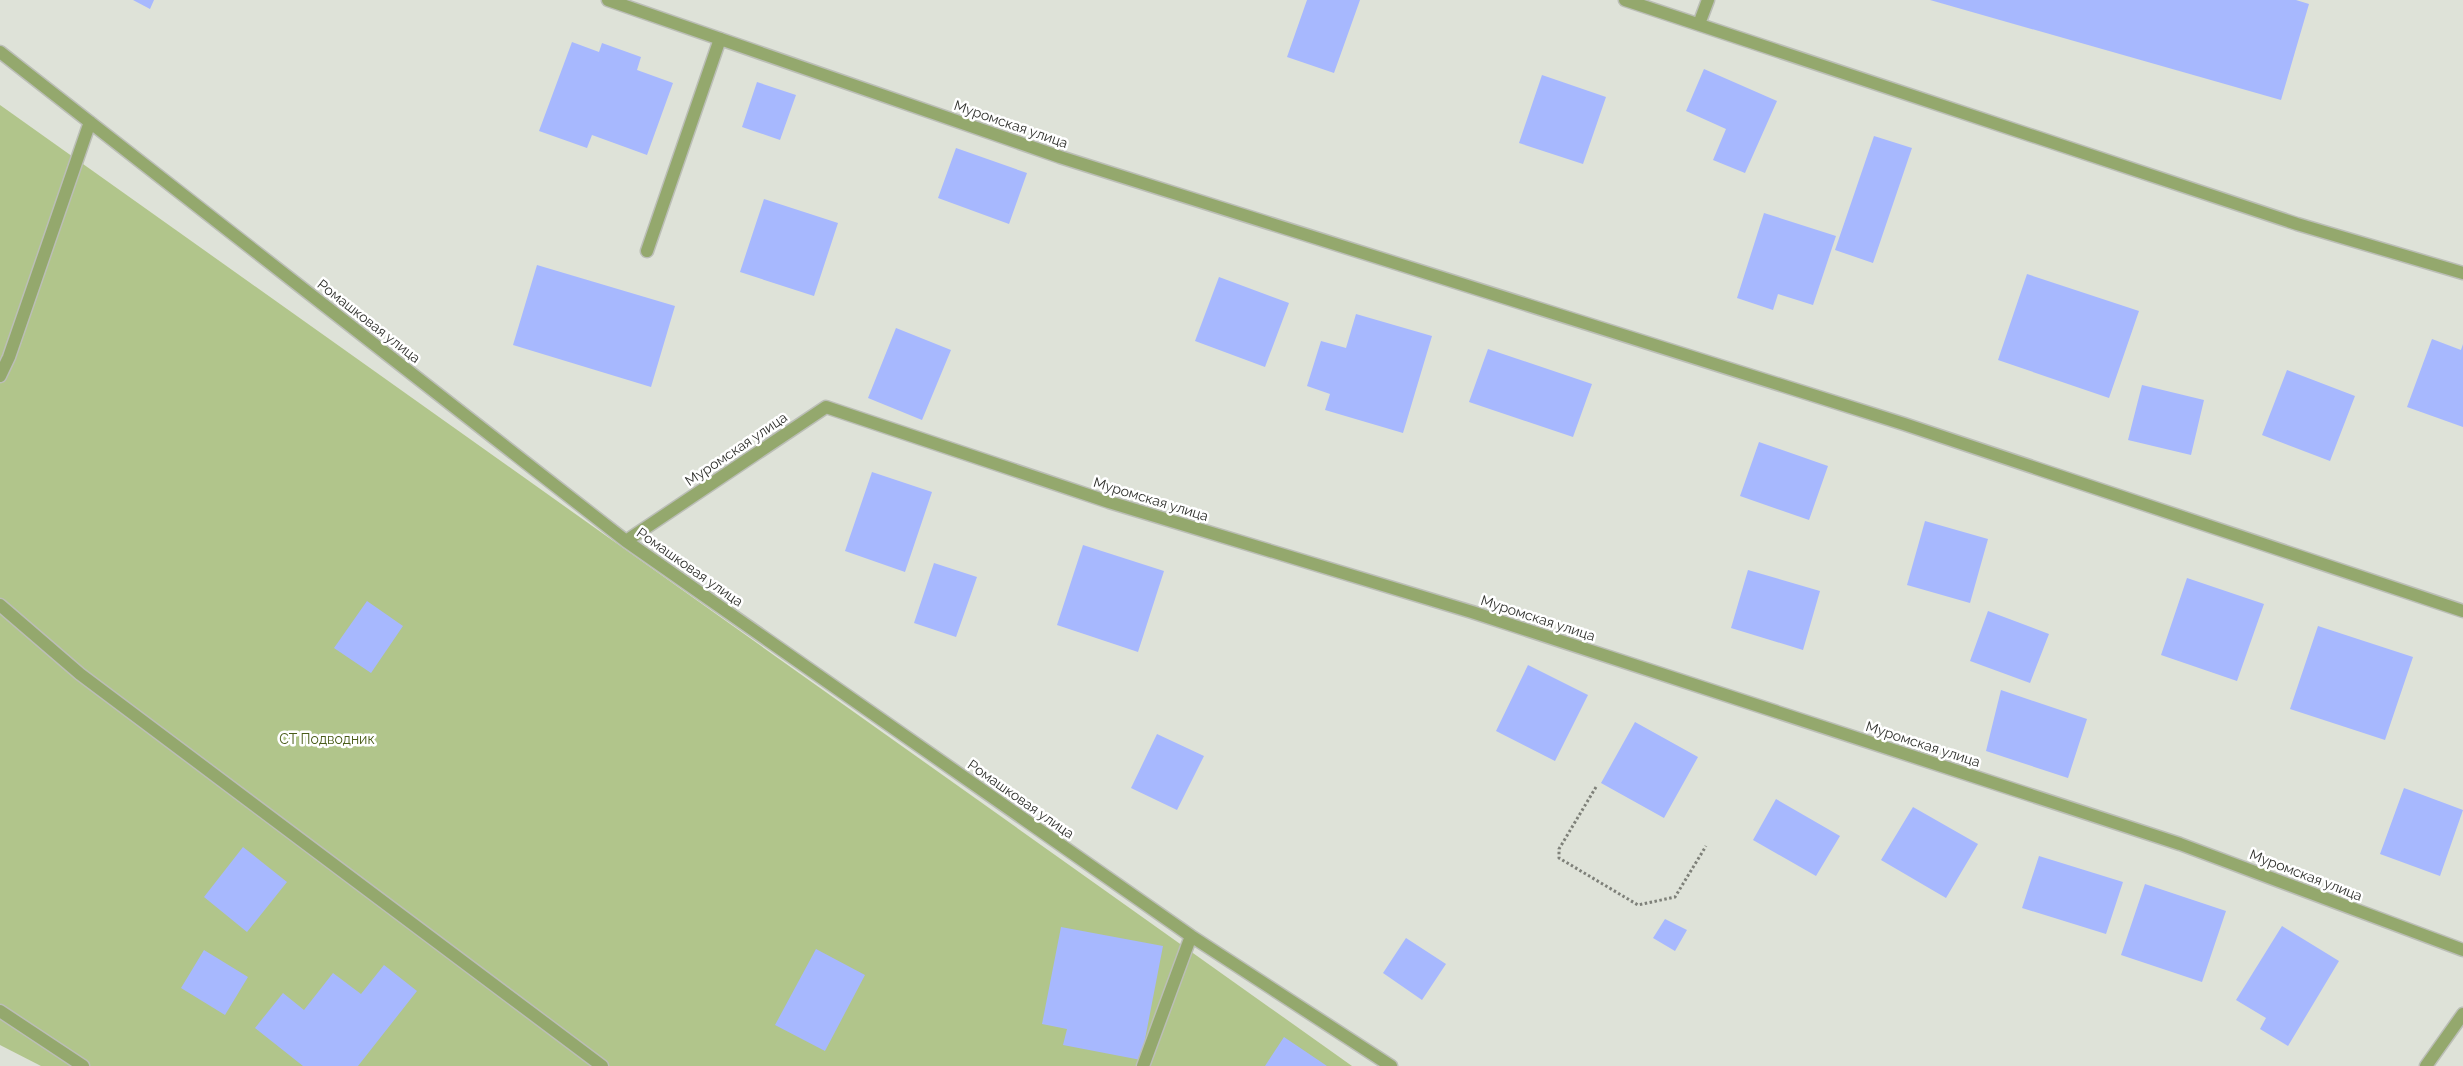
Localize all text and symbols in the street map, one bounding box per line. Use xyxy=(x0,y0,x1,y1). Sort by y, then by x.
street label: Муромская улица xyxy=(952,97,1070,151)
street label: Ромашковая улица xyxy=(314,276,424,366)
street label: Муромская улица xyxy=(682,409,790,489)
street label: Муромская улица xyxy=(1092,474,1210,524)
street label: Ромашковая улица xyxy=(634,524,746,610)
street label: Муромская улица xyxy=(1479,592,1597,644)
street label: Муромская улица xyxy=(1864,718,1982,770)
park label: СТ Подводник xyxy=(279,731,375,747)
street label: Ромашковая улица xyxy=(965,756,1077,842)
street label: Муромская улица xyxy=(2247,846,2365,904)

